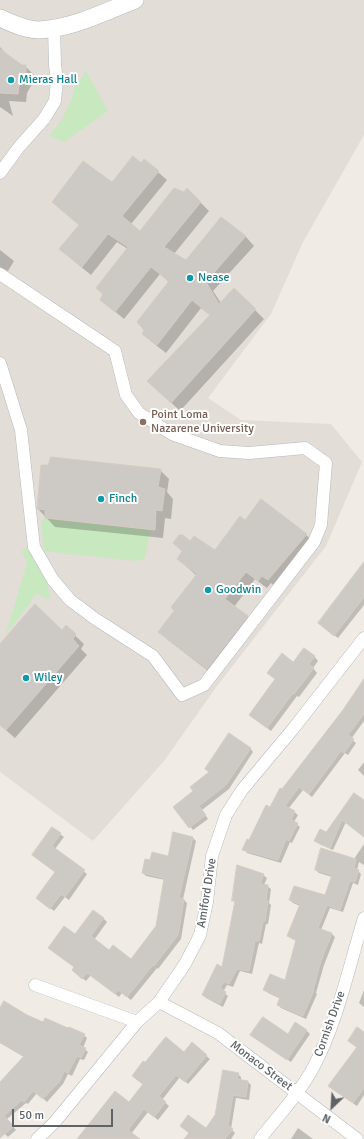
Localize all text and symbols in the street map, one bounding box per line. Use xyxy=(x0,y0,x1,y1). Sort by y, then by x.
place label: Mieras Hall xyxy=(19,73,77,87)
marker: Mieras Hall xyxy=(6,75,16,85)
place label: Nease xyxy=(198,271,229,285)
marker: Nease xyxy=(185,273,195,283)
place label: Point Loma Nazarene University xyxy=(151,408,254,436)
marker: Point Loma Nazarene University xyxy=(138,417,148,427)
place label: Finch xyxy=(109,492,137,506)
marker: Finch xyxy=(96,494,106,504)
place label: Goodwin xyxy=(216,583,261,597)
marker: Goodwin xyxy=(203,585,213,595)
place label: Wiley xyxy=(34,671,62,685)
marker: Wiley xyxy=(21,673,31,683)
street label: Amiford Drive xyxy=(194,857,220,929)
street label: Cornish Drive xyxy=(311,989,349,1059)
street label: Monaco Street xyxy=(227,1038,295,1094)
north arrow xyxy=(312,1087,352,1127)
scale bar xyxy=(14,1101,115,1127)
text: 50 m xyxy=(19,1108,44,1123)
text: N xyxy=(321,1111,333,1126)

